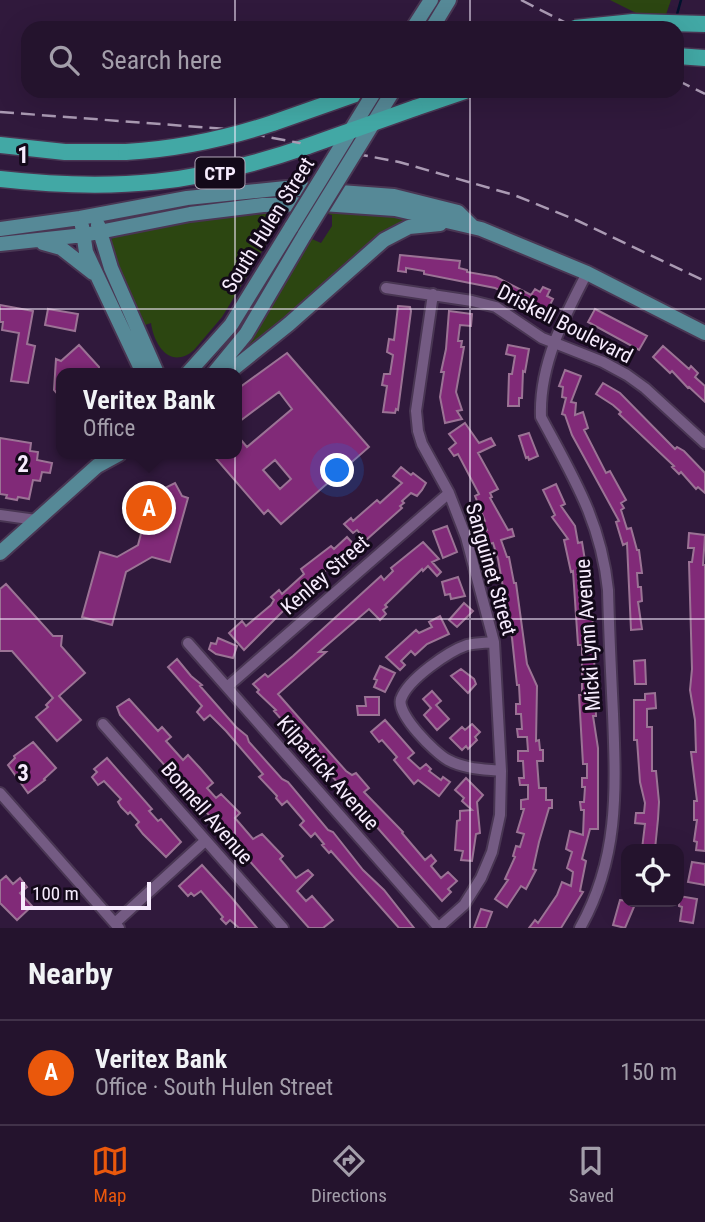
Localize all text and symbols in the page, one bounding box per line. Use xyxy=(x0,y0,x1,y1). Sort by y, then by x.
search box xyxy=(21,21,684,98)
icon: search xyxy=(45,41,83,79)
text: Search here xyxy=(101,45,222,75)
text: 1 xyxy=(17,142,29,169)
street label: South Hulen Street xyxy=(217,153,319,297)
road number: CTP xyxy=(196,158,244,188)
street label: Driskell Boulevard xyxy=(493,280,637,368)
popup xyxy=(56,368,242,459)
text: Veritex Bank xyxy=(83,385,215,415)
text: Office xyxy=(83,415,135,442)
text: 2 xyxy=(17,451,29,478)
your location xyxy=(320,453,354,487)
pin: A xyxy=(126,482,172,534)
street label: Sanguinet Street xyxy=(461,500,521,638)
street label: Kenley Street xyxy=(276,530,374,620)
street label: Micki Lynn Avenue xyxy=(571,558,605,712)
street label: Kilpatrick Avenue xyxy=(272,711,384,835)
street label: Bonnell Avenue xyxy=(156,757,258,869)
text: 3 xyxy=(17,760,29,787)
map controls xyxy=(621,844,684,907)
button: locate xyxy=(621,844,684,907)
scale bar xyxy=(21,879,150,911)
text: 100 m xyxy=(32,882,79,905)
text: Nearby xyxy=(28,956,113,991)
text: Veritex Bank xyxy=(95,1044,227,1074)
text: A xyxy=(44,1059,58,1086)
text: 150 m xyxy=(620,1059,677,1086)
text: Office · South Hulen Street xyxy=(95,1074,333,1101)
tab: Map xyxy=(91,1142,129,1207)
tab: Directions xyxy=(311,1142,387,1207)
tab: Saved xyxy=(569,1142,614,1207)

